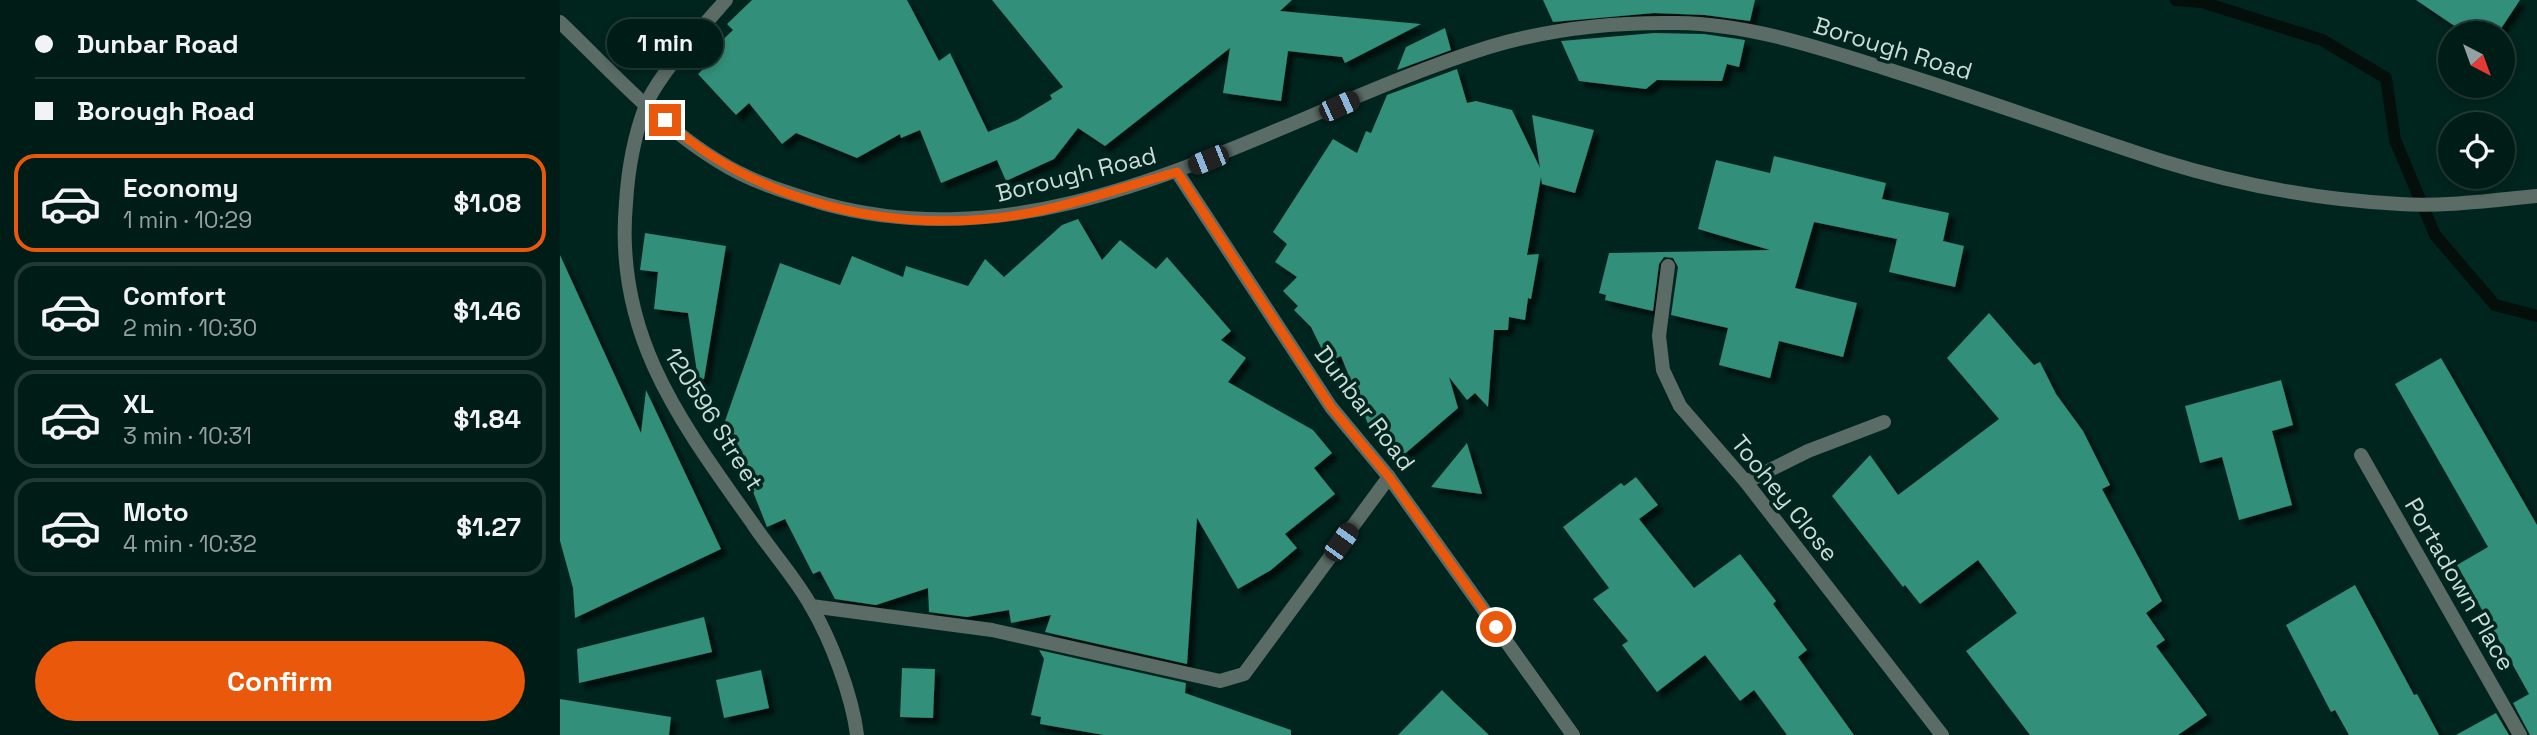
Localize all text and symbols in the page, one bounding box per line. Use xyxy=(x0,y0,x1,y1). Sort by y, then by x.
street label: Borough Road xyxy=(1810,9,1976,87)
callout: 1 min xyxy=(607,18,723,68)
north arrow xyxy=(2438,21,2515,98)
map controls xyxy=(2438,21,2515,189)
text: Dunbar Road xyxy=(77,27,239,61)
text: 1 min xyxy=(637,28,693,58)
car xyxy=(1316,88,1363,124)
text: Borough Road xyxy=(77,94,255,128)
route end xyxy=(649,104,681,136)
button: locate xyxy=(2438,112,2515,189)
street label: Borough Road xyxy=(993,139,1159,209)
car xyxy=(1185,142,1232,178)
text: Economy xyxy=(123,171,239,205)
icon: car xyxy=(39,172,102,235)
text: $1.08 xyxy=(454,186,521,220)
text: 1 min · 10:29 xyxy=(123,205,252,235)
text: Comfort xyxy=(123,279,226,313)
icon: car xyxy=(39,280,102,343)
text: $1.46 xyxy=(453,294,521,328)
text: 2 min · 10:30 xyxy=(123,313,257,343)
street label: Dunbar Road xyxy=(1308,339,1422,477)
street label: 120596 Street xyxy=(658,342,770,496)
text: XL xyxy=(123,387,154,421)
icon: car xyxy=(39,388,102,451)
text: $1.84 xyxy=(454,402,521,436)
text: 3 min · 10:31 xyxy=(123,421,252,451)
street label: Toohey Close xyxy=(1724,428,1846,568)
street label: Portadown Place xyxy=(2398,492,2522,676)
text: Moto xyxy=(123,495,189,529)
icon: car xyxy=(39,496,102,559)
text: $1.27 xyxy=(456,510,521,544)
car xyxy=(1321,519,1362,565)
text: 4 min · 10:32 xyxy=(123,529,257,559)
route start xyxy=(1480,611,1512,643)
button: Confirm xyxy=(35,641,525,721)

